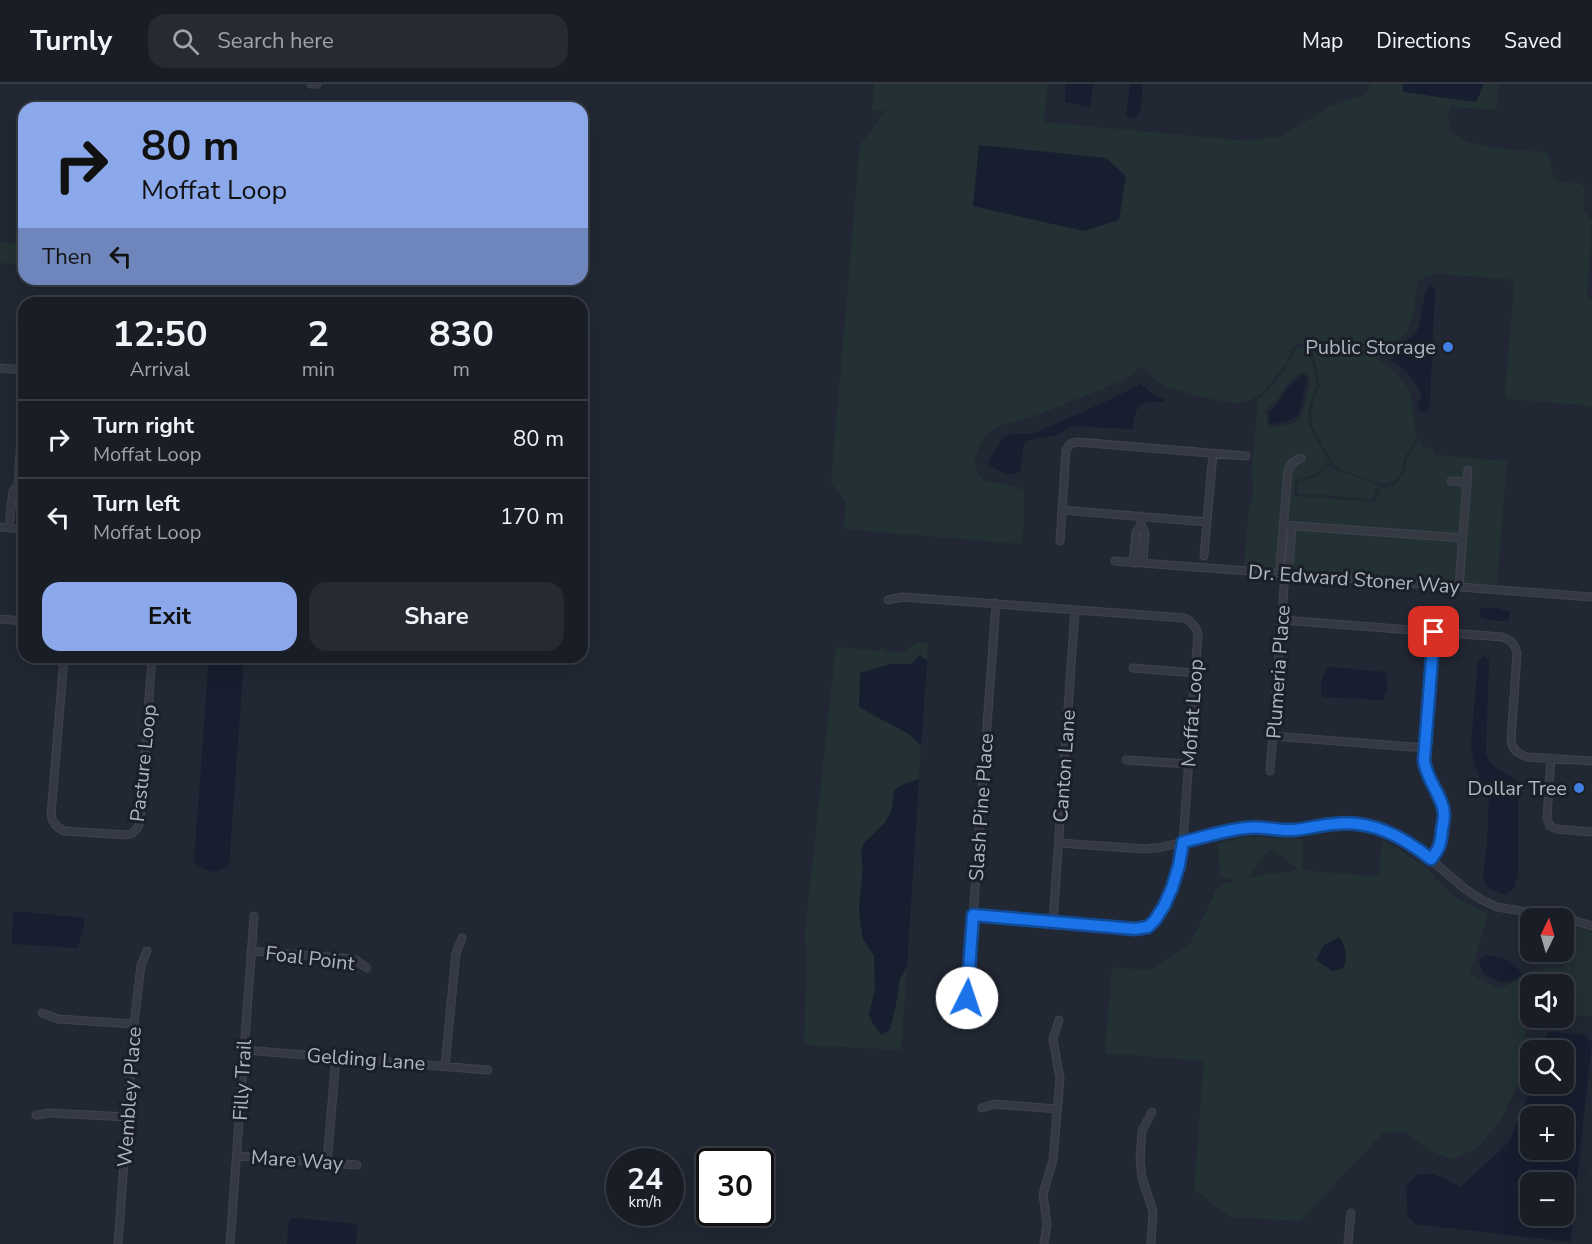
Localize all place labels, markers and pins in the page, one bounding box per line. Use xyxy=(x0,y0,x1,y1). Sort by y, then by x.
place label: Public Storage xyxy=(1305,334,1436,361)
marker: Public Storage xyxy=(1441,340,1455,354)
pin xyxy=(1408,606,1459,657)
place label: Dollar Tree xyxy=(1467,775,1567,802)
marker: Dollar Tree xyxy=(1572,781,1586,795)

